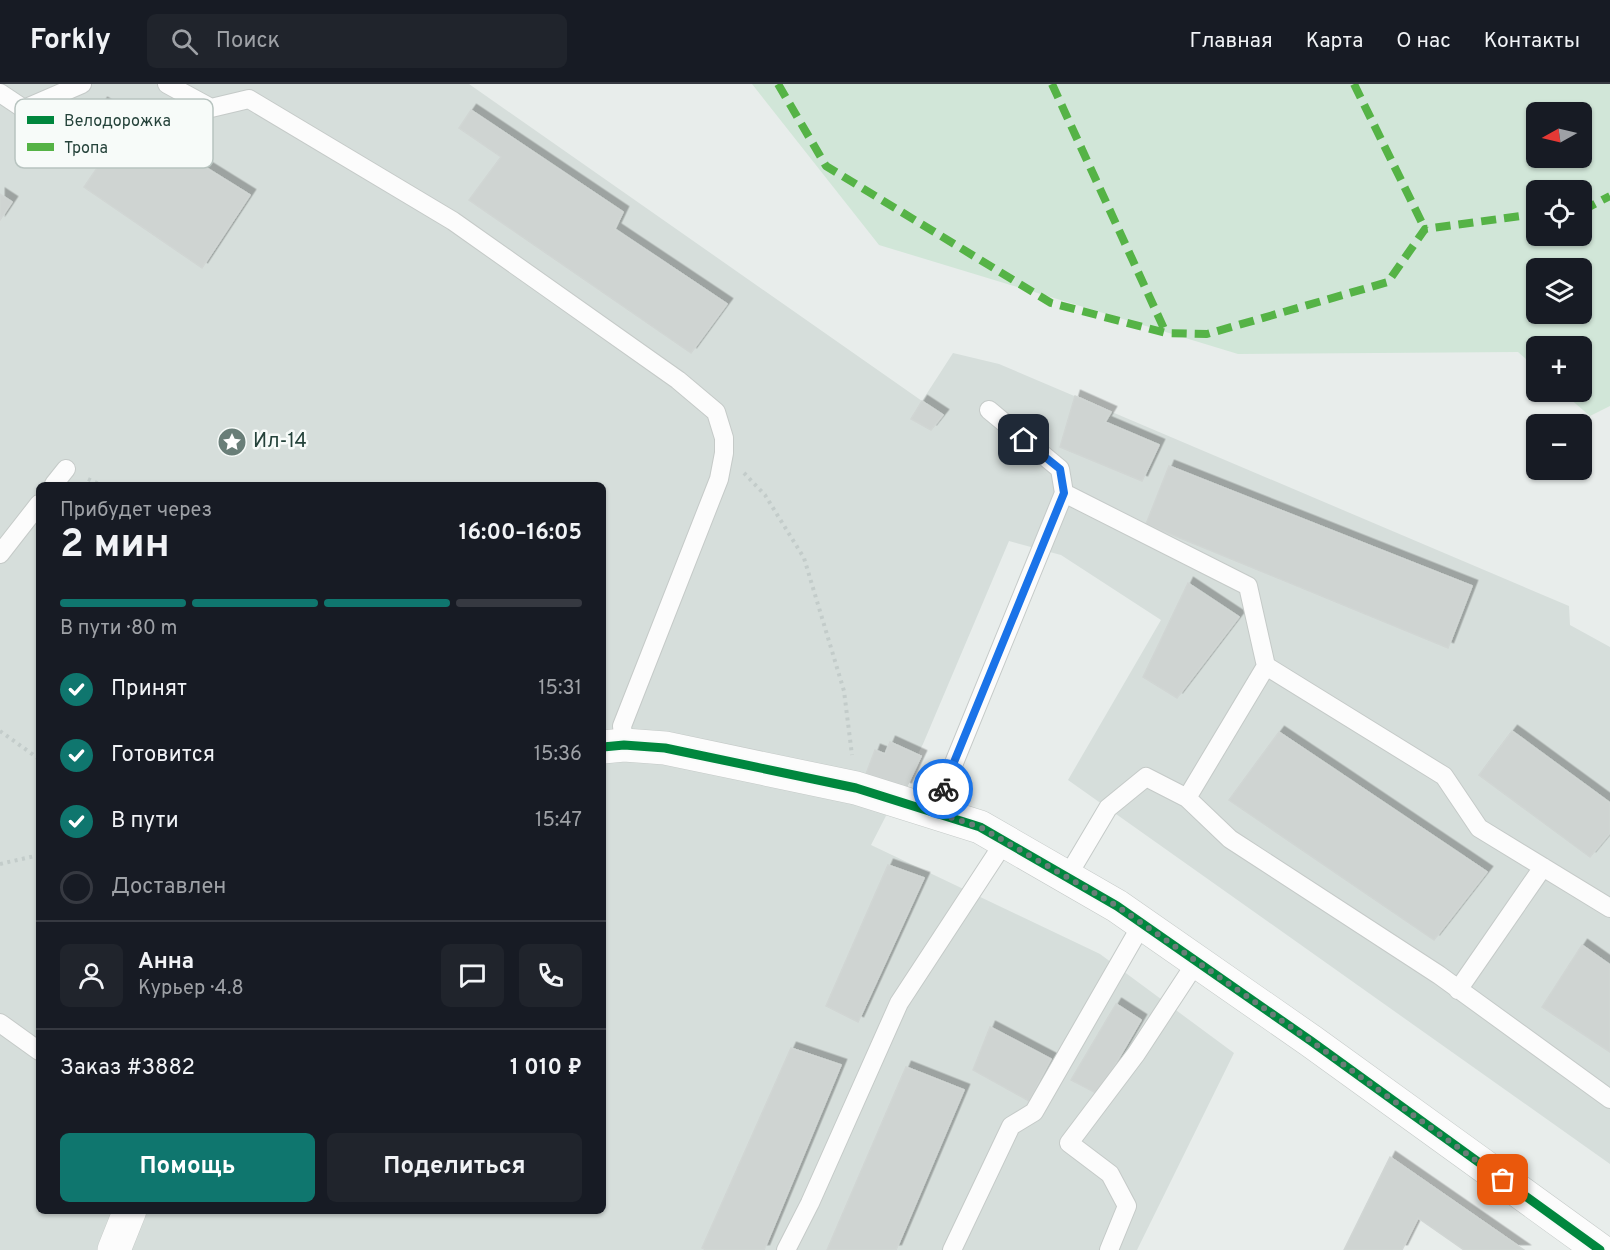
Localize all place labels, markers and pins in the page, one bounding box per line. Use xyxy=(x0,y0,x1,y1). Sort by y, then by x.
pin xyxy=(998,414,1049,465)
place icon: Ил-14 xyxy=(216,426,248,458)
place label: Ил-14 xyxy=(253,429,307,455)
pin xyxy=(1477,1154,1528,1205)

